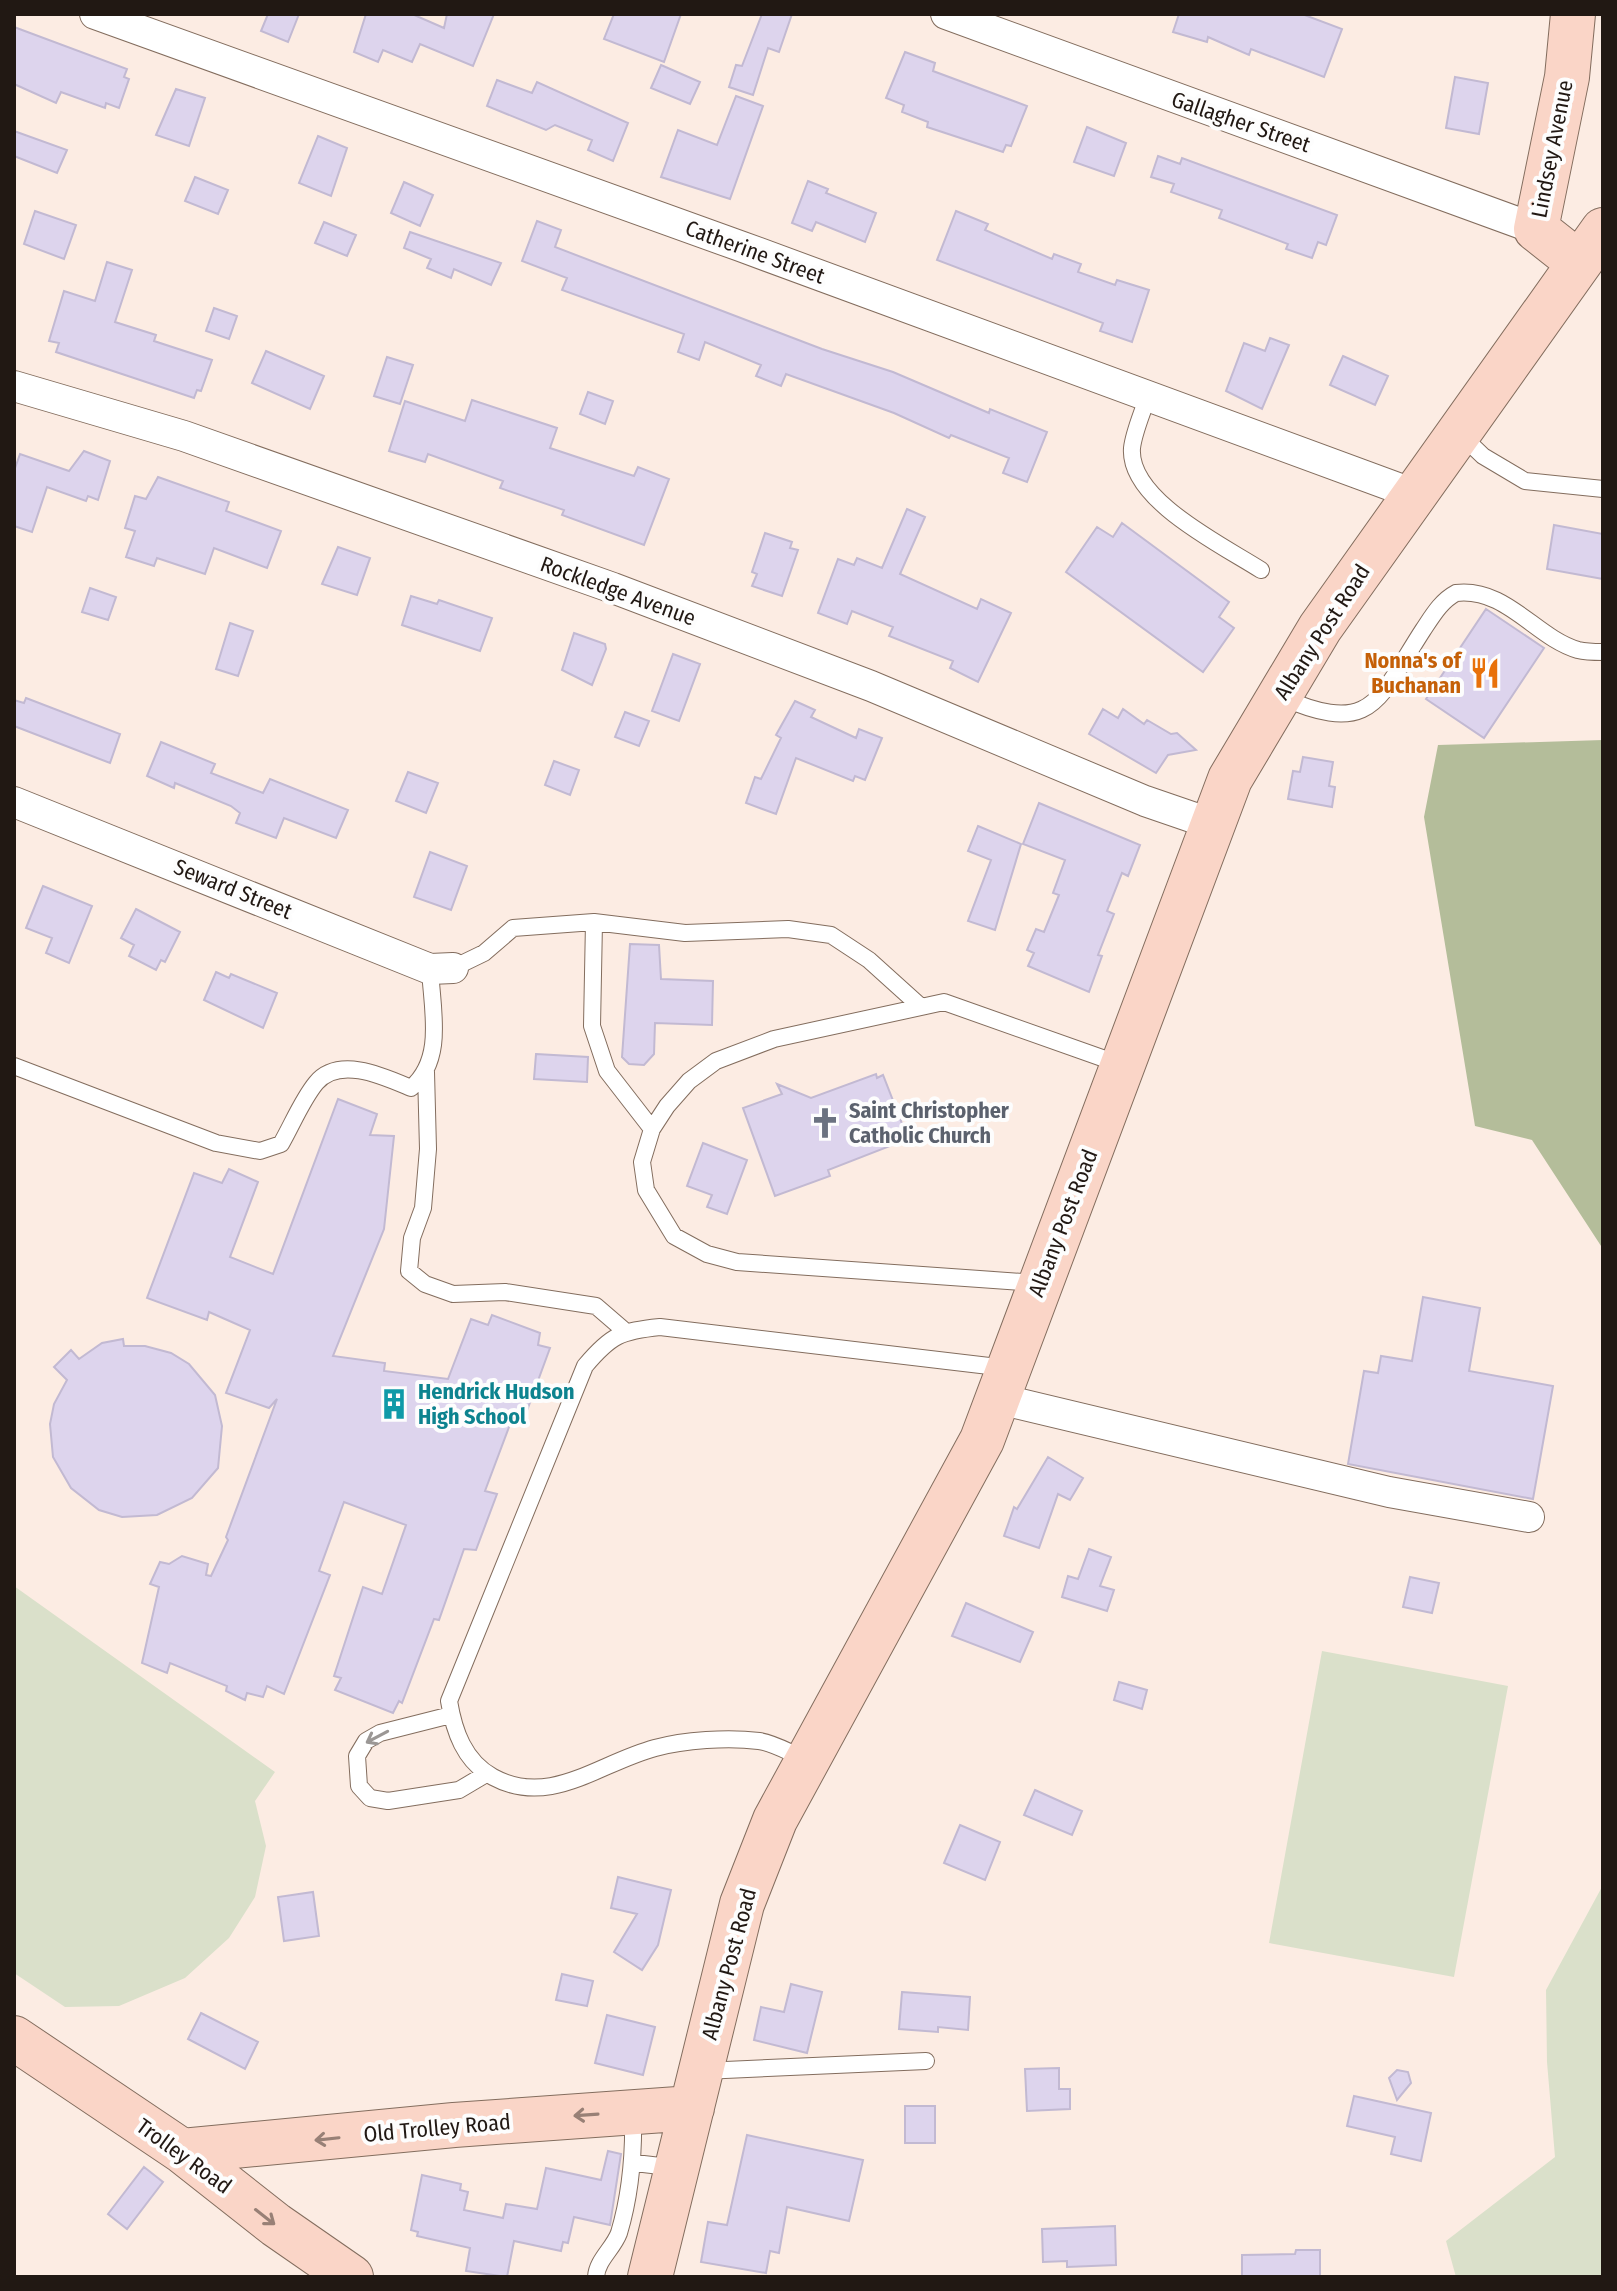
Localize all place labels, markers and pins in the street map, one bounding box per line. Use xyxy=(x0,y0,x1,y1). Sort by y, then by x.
place label: Nonna's of Buchanan xyxy=(1364,647,1463,699)
restaurant icon: Nonna's of Buchanan xyxy=(1468,656,1502,690)
place label: Saint Christopher Catholic Church xyxy=(849,1097,1010,1149)
church icon: Saint Christopher Catholic Church xyxy=(808,1106,842,1140)
place label: Hendrick Hudson High School xyxy=(418,1378,575,1430)
building icon: Hendrick Hudson High School xyxy=(377,1387,411,1421)

